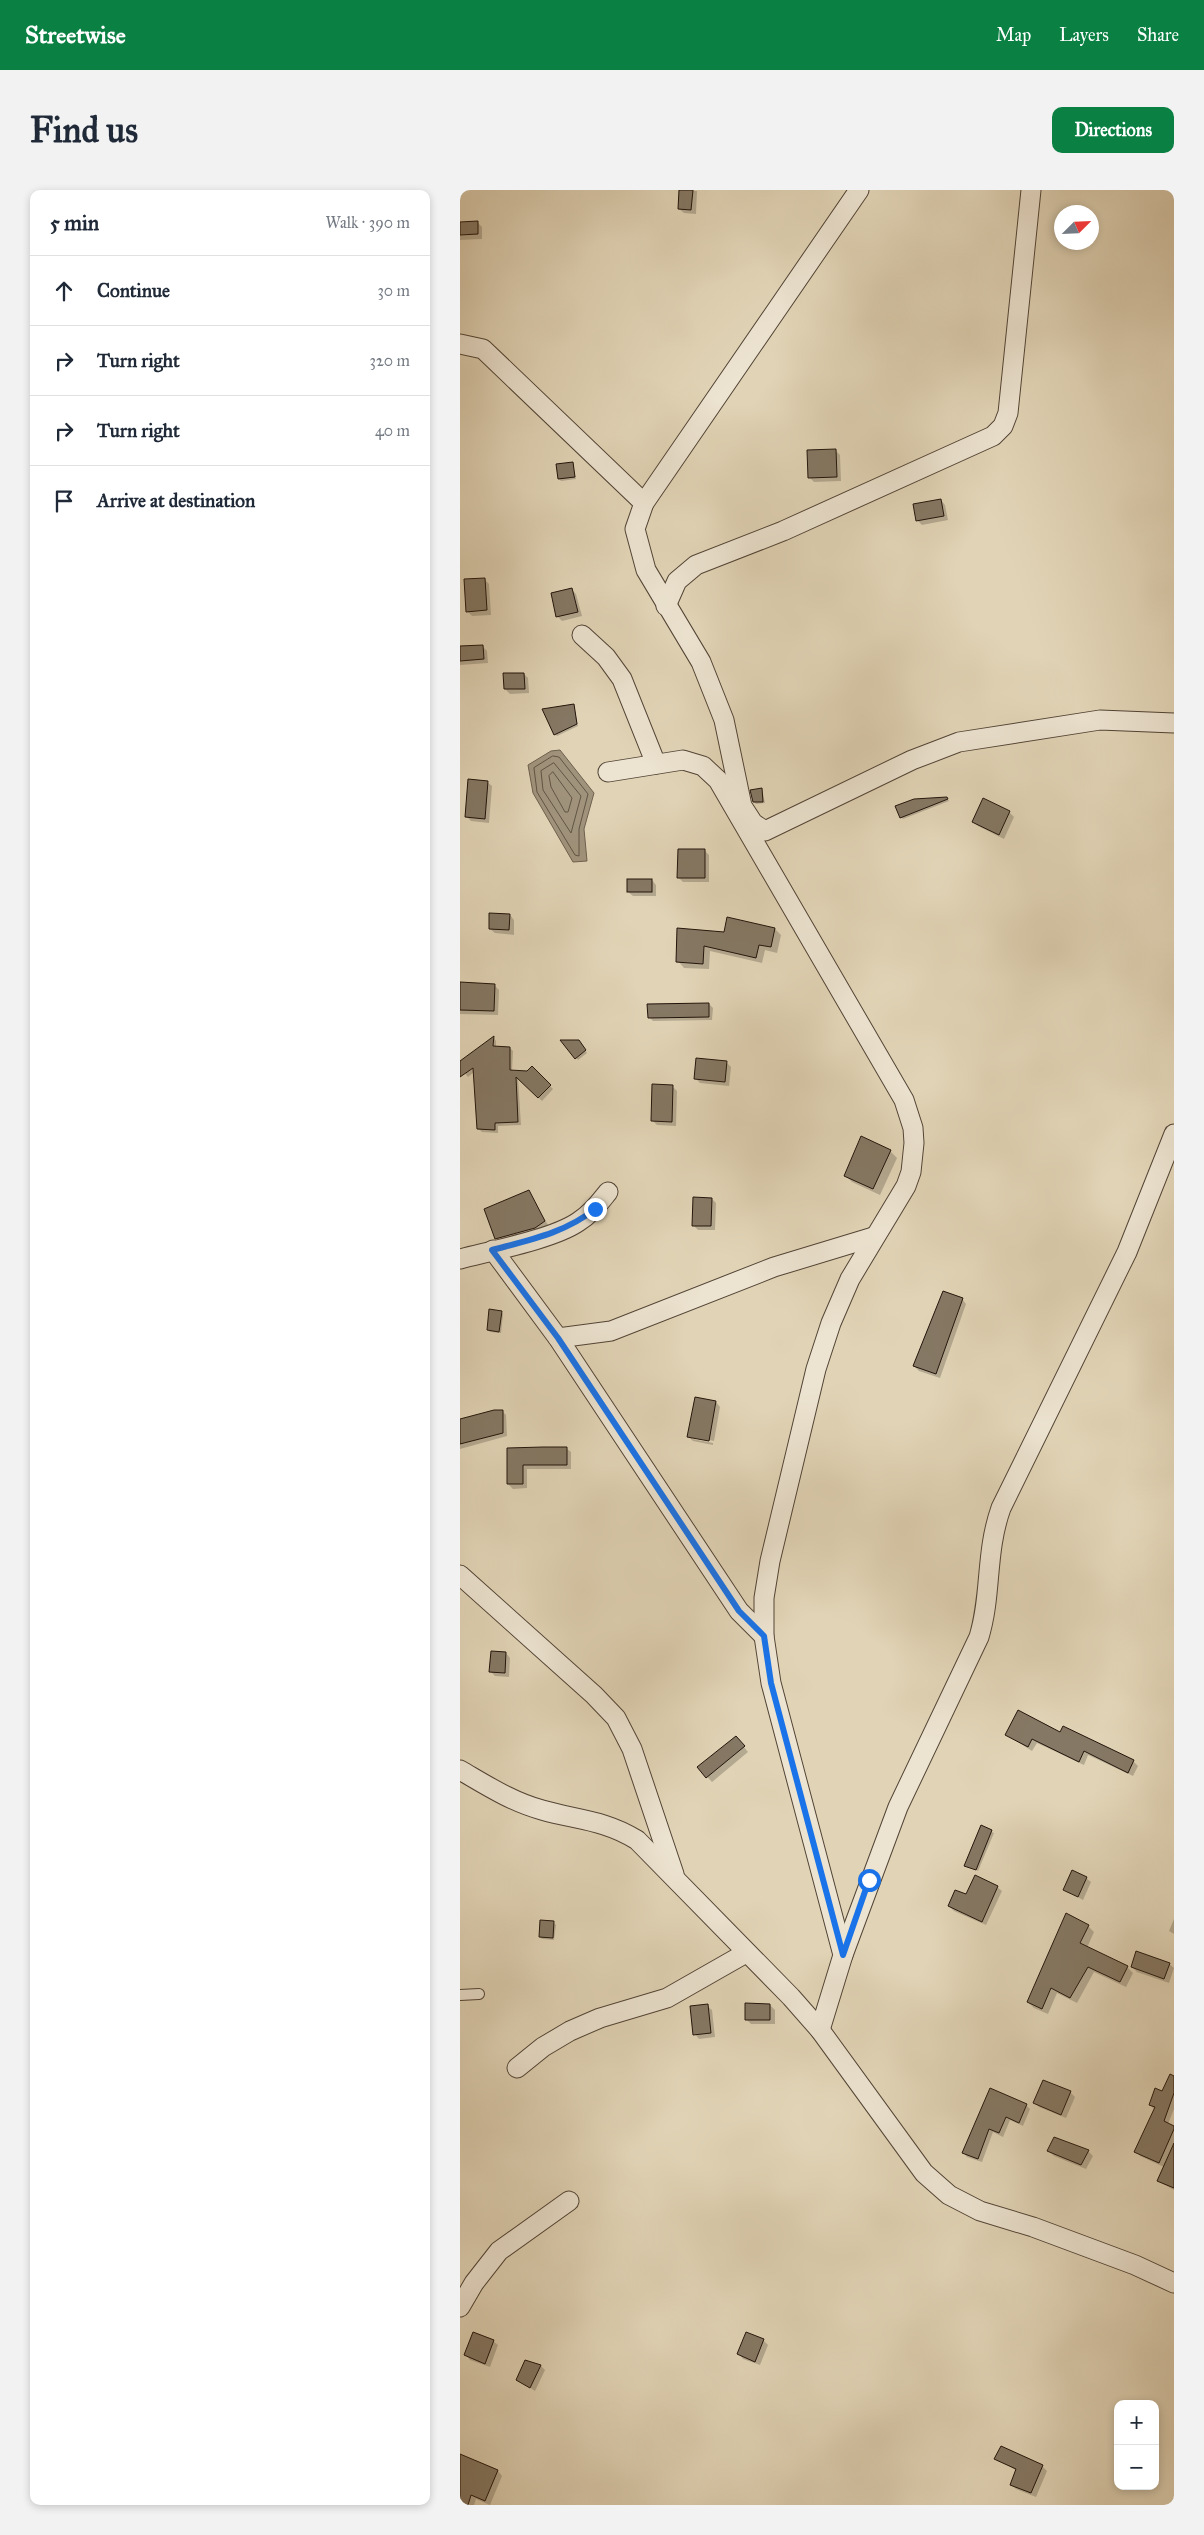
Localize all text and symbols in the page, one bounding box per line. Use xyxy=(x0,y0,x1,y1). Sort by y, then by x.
text: Streetwise xyxy=(25,20,126,50)
text: Map xyxy=(996,24,1031,46)
text: Layers xyxy=(1059,24,1109,46)
text: Share xyxy=(1137,24,1179,46)
button: Directions xyxy=(1052,107,1174,153)
text: Find us xyxy=(30,109,138,152)
north arrow xyxy=(1054,205,1099,250)
text: 5 min xyxy=(50,210,99,236)
text: Walk · 390 m xyxy=(325,213,410,232)
icon: ahead xyxy=(50,277,78,305)
text: Continue xyxy=(97,279,170,302)
text: 30 m xyxy=(377,281,410,300)
icon: right xyxy=(50,347,78,375)
text: Turn right xyxy=(97,349,180,372)
text: 320 m xyxy=(370,351,410,370)
icon: right xyxy=(50,417,78,445)
text: Turn right xyxy=(97,419,180,442)
text: 40 m xyxy=(375,421,410,440)
icon: arrive xyxy=(50,487,78,515)
text: Arrive at destination xyxy=(97,489,255,512)
route end xyxy=(584,1198,607,1221)
route start xyxy=(858,1869,881,1892)
map controls xyxy=(1114,2400,1159,2490)
button: + xyxy=(1114,2400,1159,2445)
button: − xyxy=(1114,2445,1159,2490)

